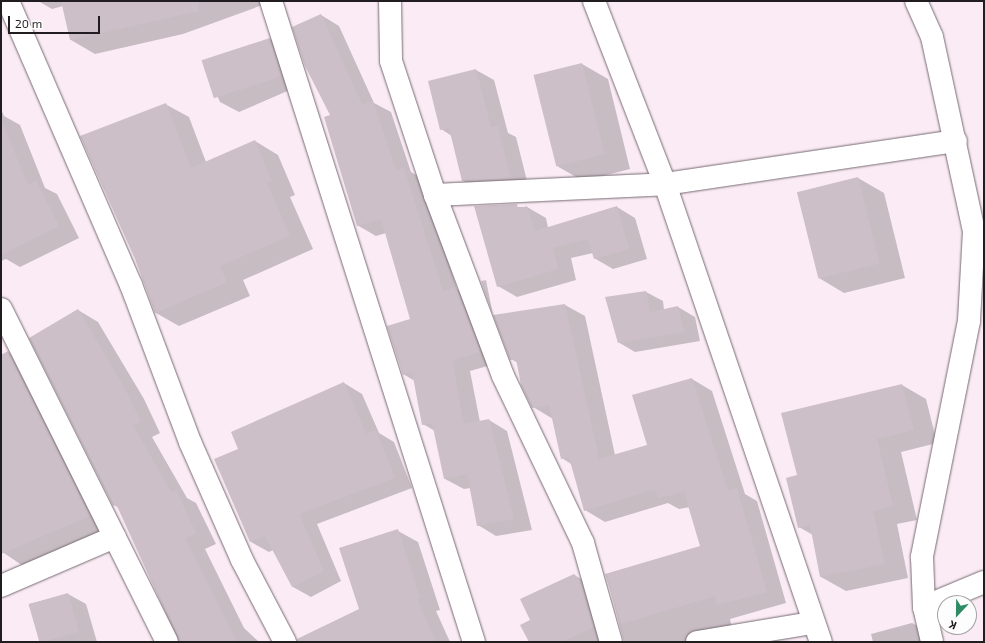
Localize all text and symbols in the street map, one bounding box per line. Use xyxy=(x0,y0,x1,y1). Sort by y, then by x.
scale bar xyxy=(10,8,102,34)
text: 20 m xyxy=(15,16,42,30)
north arrow xyxy=(937,595,977,635)
text: K xyxy=(947,618,958,633)

